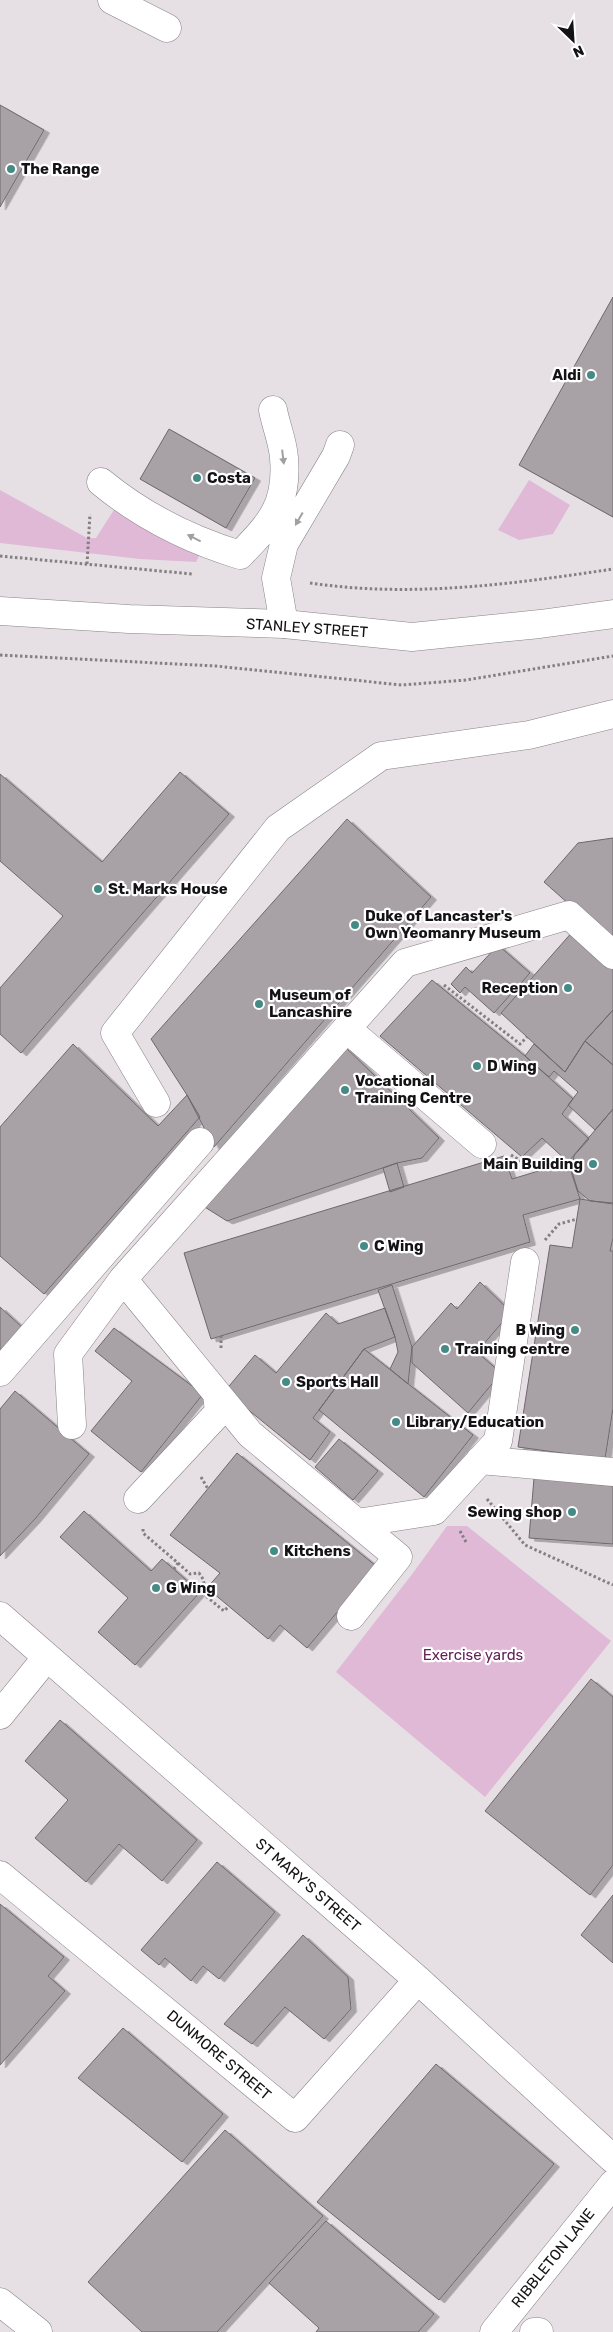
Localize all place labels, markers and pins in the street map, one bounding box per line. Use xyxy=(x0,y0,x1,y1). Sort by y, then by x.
place label: The Range xyxy=(21,160,99,178)
marker: The Range xyxy=(5,163,17,175)
place label: Aldi xyxy=(552,366,581,384)
marker: Aldi xyxy=(585,369,597,381)
place label: Costa xyxy=(207,469,251,487)
marker: Costa xyxy=(191,472,203,484)
place label: St. Marks House xyxy=(108,880,228,898)
marker: St. Marks House xyxy=(92,883,104,895)
place label: Duke of Lancaster's Own Yeomanry Museum xyxy=(365,907,541,942)
marker: Duke of Lancaster's Own Yeomanry Museum xyxy=(349,919,361,931)
place label: Reception xyxy=(482,979,558,997)
marker: Reception xyxy=(562,982,574,994)
place label: Museum of Lancashire xyxy=(269,986,352,1021)
marker: Museum of Lancashire xyxy=(253,998,265,1010)
place label: D Wing xyxy=(487,1057,537,1075)
marker: D Wing xyxy=(471,1060,483,1072)
place label: Vocational Training Centre xyxy=(355,1072,472,1107)
marker: Vocational Training Centre xyxy=(339,1084,351,1096)
place label: Main Building xyxy=(483,1155,583,1173)
marker: Main Building xyxy=(587,1158,599,1170)
place label: C Wing xyxy=(374,1237,424,1255)
marker: C Wing xyxy=(358,1240,370,1252)
place label: B Wing xyxy=(515,1321,565,1339)
marker: B Wing xyxy=(569,1324,581,1336)
place label: Training centre xyxy=(455,1340,570,1358)
marker: Training centre xyxy=(439,1343,451,1355)
place label: Sports Hall xyxy=(296,1373,379,1391)
marker: Sports Hall xyxy=(280,1376,292,1388)
place label: Library/Education xyxy=(406,1413,544,1431)
marker: Library/Education xyxy=(390,1416,402,1428)
place label: Sewing shop xyxy=(468,1503,562,1521)
marker: Sewing shop xyxy=(566,1506,578,1518)
place label: Kitchens xyxy=(284,1542,351,1560)
marker: Kitchens xyxy=(268,1545,280,1557)
place label: G Wing xyxy=(166,1579,216,1597)
marker: G Wing xyxy=(150,1582,162,1594)

